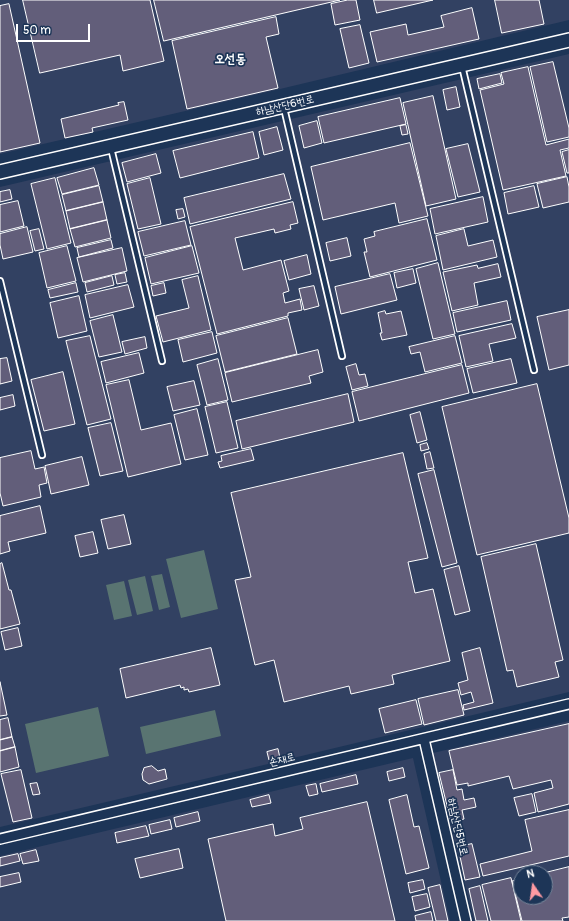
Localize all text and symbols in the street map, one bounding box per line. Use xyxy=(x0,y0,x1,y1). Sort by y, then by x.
scale bar xyxy=(18,16,92,42)
text: 50 m xyxy=(23,23,51,38)
district label: 오선동 xyxy=(214,52,246,68)
street label: 하남산단6번로 xyxy=(255,93,315,119)
street label: 손재로 xyxy=(268,751,296,769)
street label: 하남산단5번로 xyxy=(444,797,470,857)
north arrow xyxy=(513,865,553,905)
text: N xyxy=(525,867,535,881)

